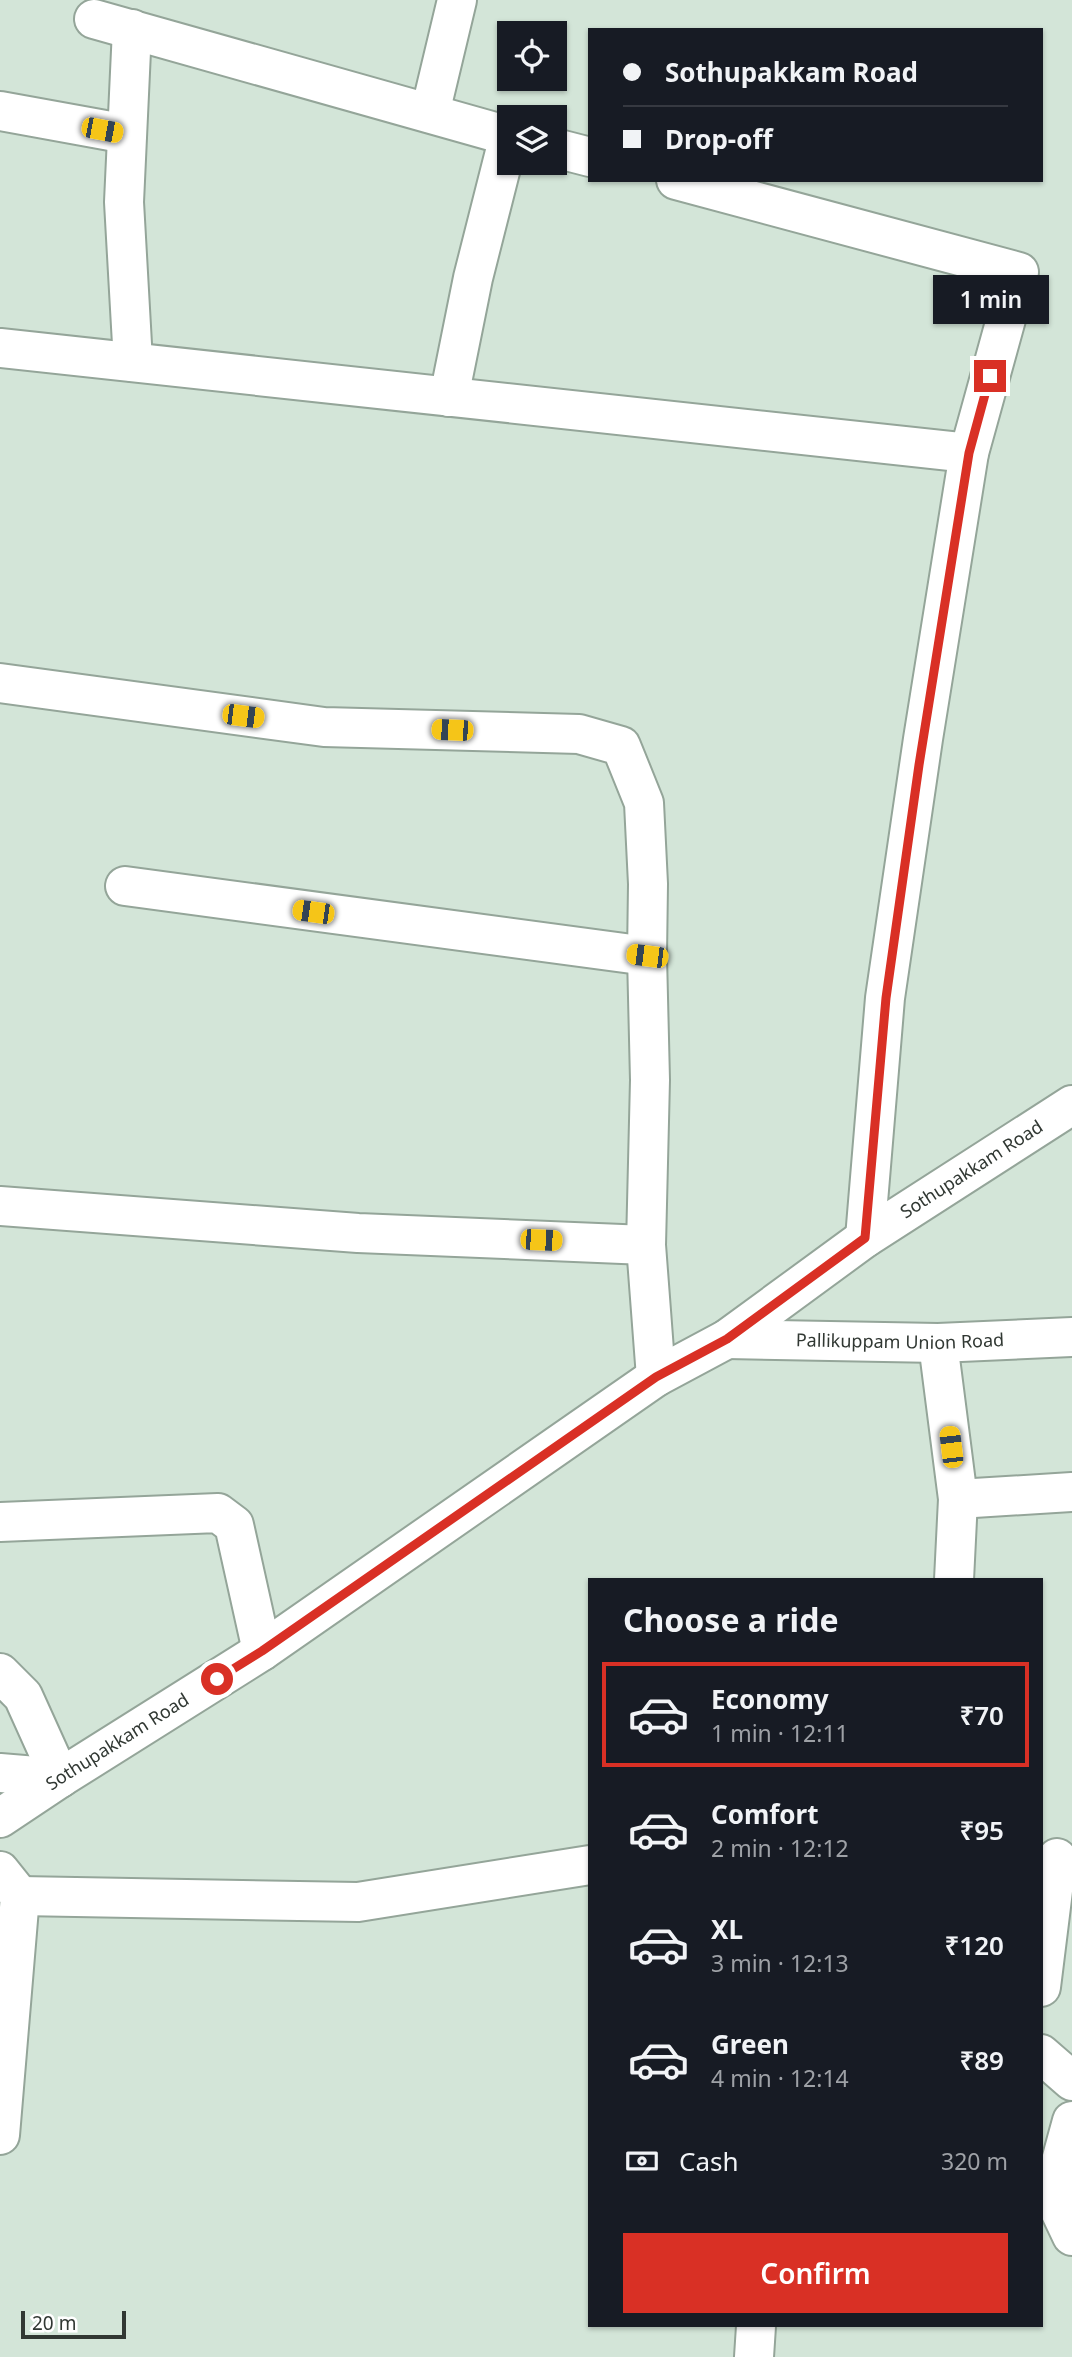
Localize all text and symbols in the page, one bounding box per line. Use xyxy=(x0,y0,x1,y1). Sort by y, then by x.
map controls xyxy=(497,21,567,175)
button: locate xyxy=(497,21,567,91)
text: Sothupakkam Road xyxy=(665,54,918,90)
button: layers xyxy=(497,105,567,175)
car xyxy=(80,116,125,144)
text: Drop-off xyxy=(665,121,772,157)
callout: 1 min xyxy=(932,274,1048,324)
text: 1 min xyxy=(960,283,1022,315)
route end xyxy=(974,360,1006,392)
car xyxy=(221,703,266,729)
car xyxy=(431,719,474,741)
car xyxy=(291,899,336,925)
car xyxy=(625,943,670,969)
street label: Sothupakkam Road xyxy=(895,1114,1047,1223)
car xyxy=(520,1229,563,1251)
street label: Pallikuppam Union Road xyxy=(796,1327,1005,1354)
car xyxy=(939,1425,964,1469)
text: Choose a ride xyxy=(623,1598,839,1641)
route start xyxy=(201,1663,233,1695)
text: Economy xyxy=(711,1681,829,1717)
icon: car xyxy=(627,1683,690,1746)
street label: Sothupakkam Road xyxy=(41,1687,193,1795)
text: ₹70 xyxy=(959,1697,1004,1733)
text: 1 min · 12:11 xyxy=(711,1717,849,1749)
text: Comfort xyxy=(711,1796,819,1832)
icon: car xyxy=(627,1798,690,1861)
text: ₹95 xyxy=(959,1812,1004,1848)
text: 2 min · 12:12 xyxy=(711,1832,849,1864)
text: XL xyxy=(711,1911,743,1947)
icon: car xyxy=(627,1913,690,1976)
text: ₹120 xyxy=(945,1927,1004,1963)
text: 3 min · 12:13 xyxy=(711,1947,849,1979)
text: Green xyxy=(711,2026,789,2062)
icon: car xyxy=(627,2028,690,2091)
text: ₹89 xyxy=(959,2042,1004,2078)
text: 4 min · 12:14 xyxy=(711,2062,849,2094)
icon: cash xyxy=(623,2142,661,2180)
text: Cash xyxy=(679,2143,739,2179)
text: 320 m xyxy=(941,2145,1008,2177)
button: Confirm xyxy=(623,2233,1008,2313)
scale bar xyxy=(21,2308,126,2340)
text: 20 m xyxy=(32,2310,76,2336)

